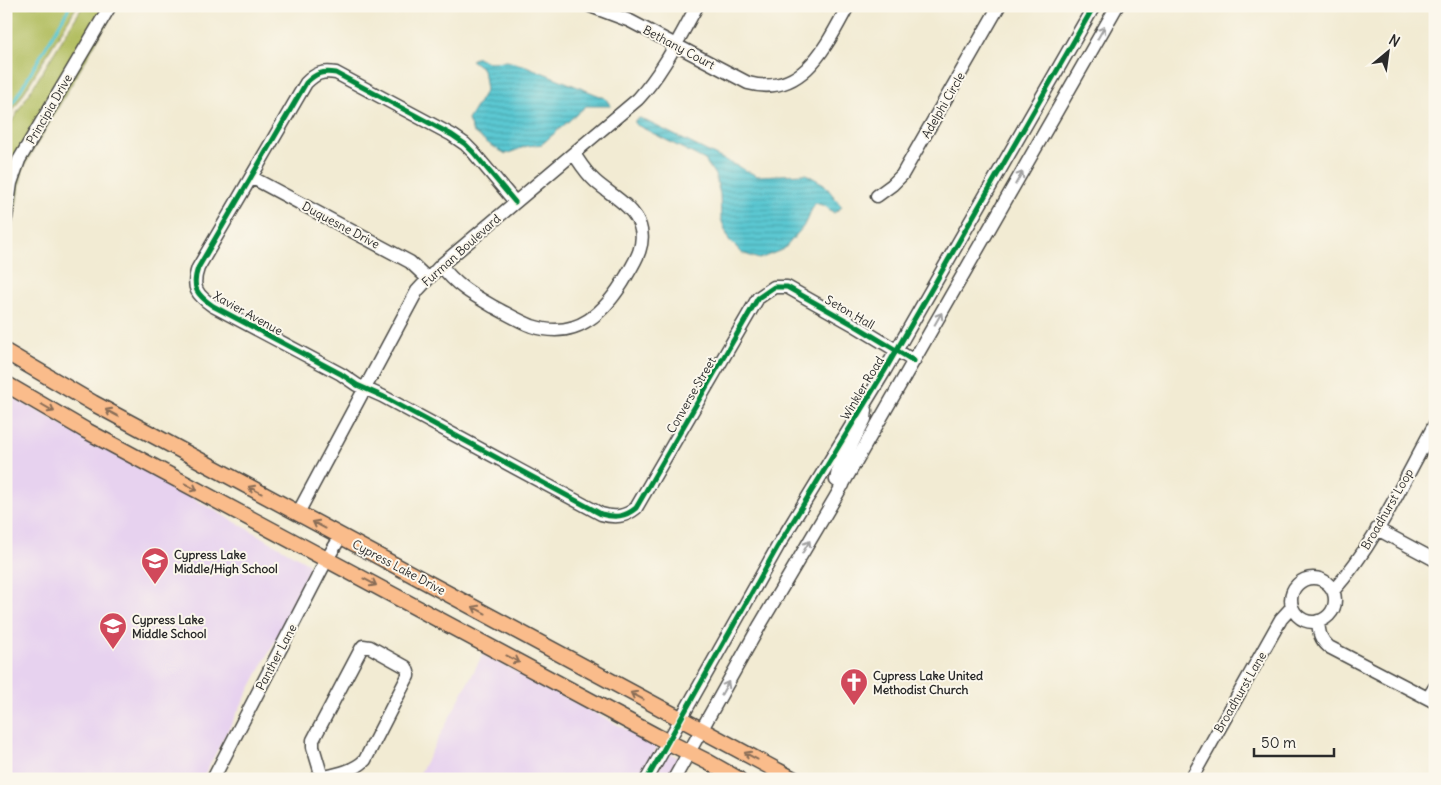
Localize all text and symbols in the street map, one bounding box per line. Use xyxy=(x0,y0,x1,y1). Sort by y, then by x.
street label: Bethany Court xyxy=(641,22,717,72)
one-way arrow xyxy=(1097,27,1107,41)
north arrow xyxy=(1364,28,1414,78)
text: N xyxy=(1386,30,1403,51)
street label: Adelphi Circle xyxy=(918,69,968,141)
street label: Principia Drive xyxy=(23,71,75,147)
one-way arrow xyxy=(1014,171,1024,186)
street label: Duquesne Drive xyxy=(300,198,382,252)
street label: Furman Boulevard xyxy=(419,211,503,289)
street label: Xavier Avenue xyxy=(211,288,285,338)
street label: Seton Hall xyxy=(823,292,877,332)
one-way arrow xyxy=(934,312,943,327)
street label: Winkler Road xyxy=(837,353,887,423)
street label: Converse Street xyxy=(663,354,719,436)
one-way arrow xyxy=(41,404,55,414)
one-way arrow xyxy=(104,408,119,418)
street label: Broadhurst Loop xyxy=(1358,466,1416,552)
one-way arrow xyxy=(183,482,197,492)
one-way arrow xyxy=(247,485,262,495)
one-way arrow xyxy=(312,520,327,530)
street label: Cypress Lake Drive xyxy=(350,536,448,598)
one-way arrow xyxy=(802,541,812,555)
school or university icon: Cypress Lake Middle/High School xyxy=(140,546,170,585)
place label: Cypress Lake Middle/High School xyxy=(174,547,278,577)
one-way arrow xyxy=(362,578,376,588)
one-way arrow xyxy=(472,605,487,614)
school or university icon: Cypress Lake Middle School xyxy=(98,611,128,650)
place label: Cypress Lake Middle School xyxy=(132,612,207,641)
street label: Panther Lane xyxy=(252,621,300,693)
street label: Broadhurst Lane xyxy=(1211,649,1269,735)
one-way arrow xyxy=(505,655,520,664)
church icon: Cypress Lake United Methodist Church xyxy=(839,667,869,706)
place label: Cypress Lake United Methodist Church xyxy=(873,668,983,697)
one-way arrow xyxy=(721,681,730,696)
one-way arrow xyxy=(630,691,645,700)
scale bar xyxy=(1254,725,1334,757)
text: 50 m xyxy=(1261,733,1296,752)
one-way arrow xyxy=(744,750,758,760)

